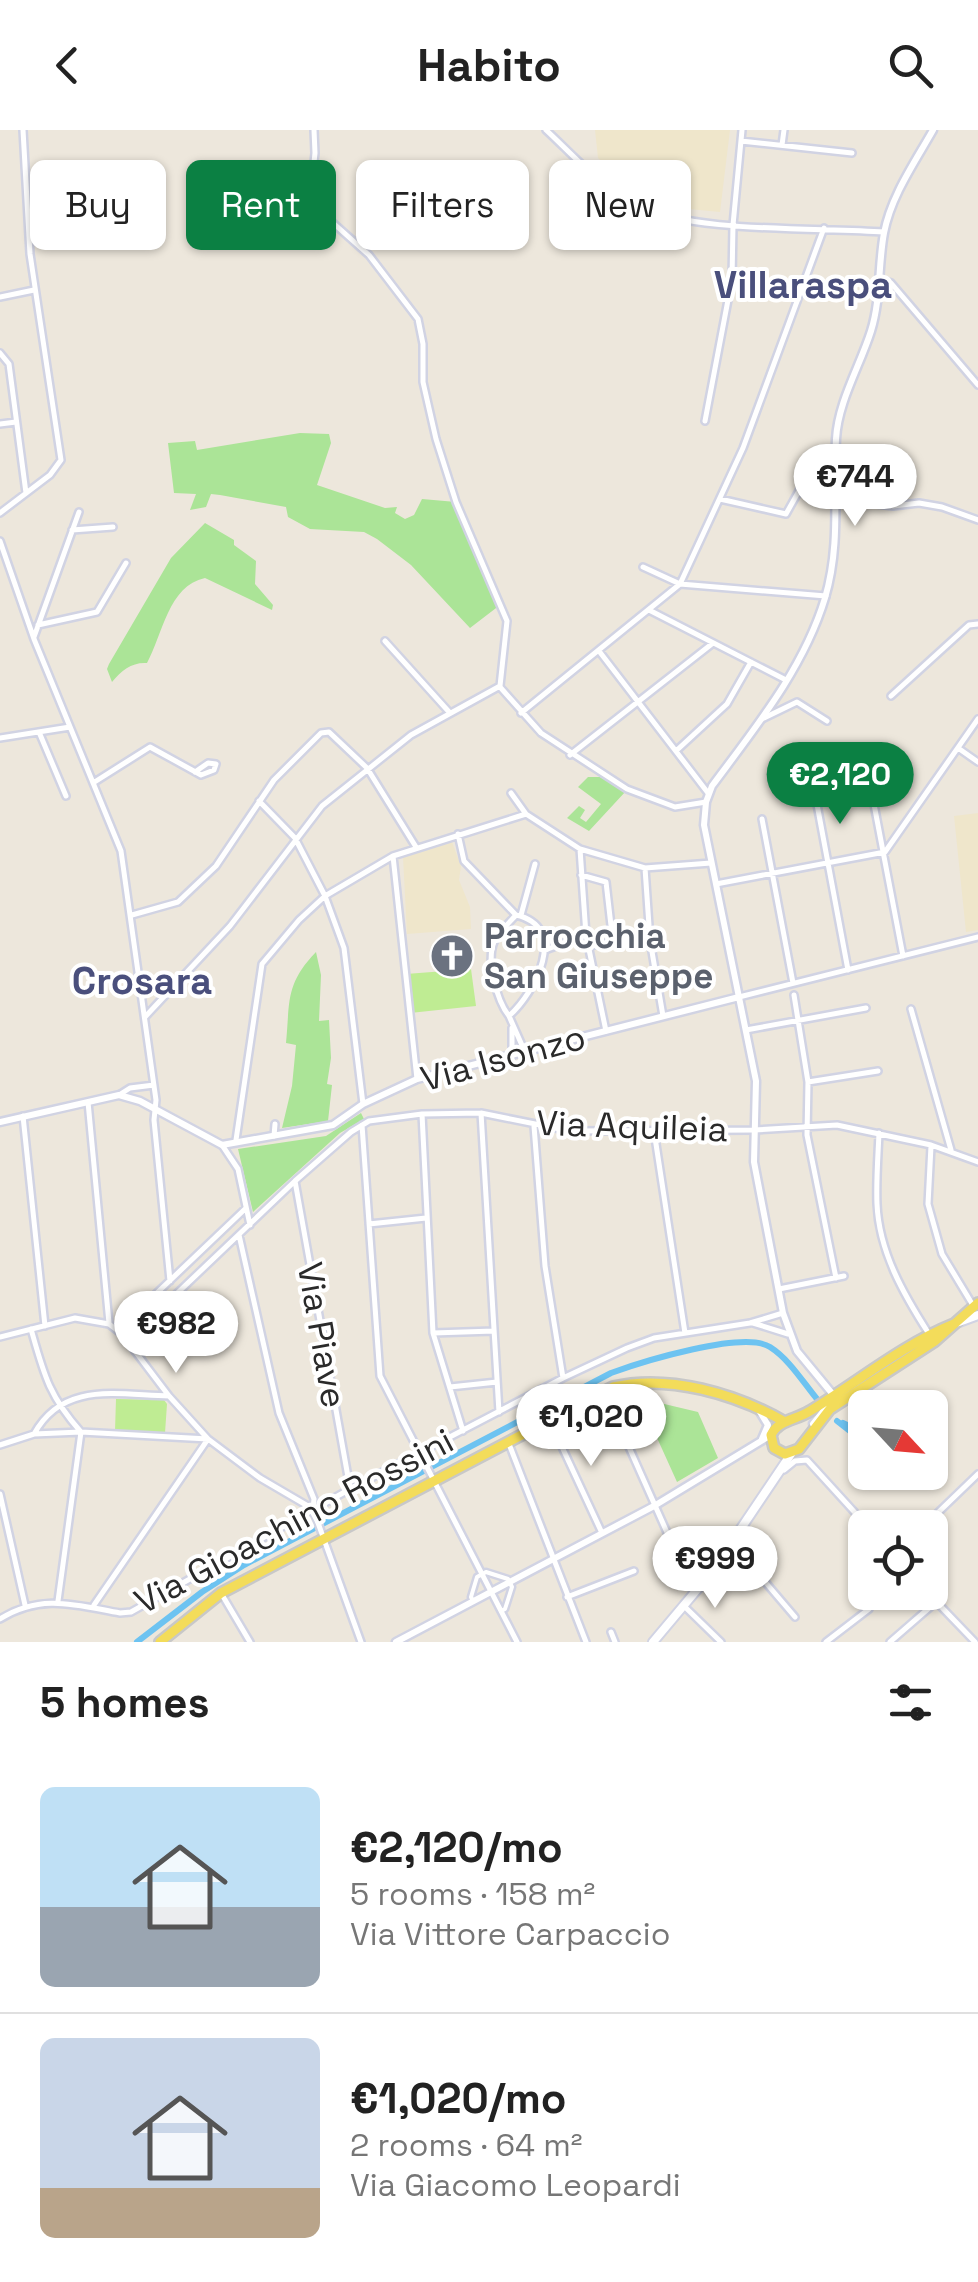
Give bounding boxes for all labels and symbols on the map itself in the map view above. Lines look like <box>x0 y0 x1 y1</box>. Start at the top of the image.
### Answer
district label: Villaraspa <box>714 261 892 309</box>
pin: €744 <box>796 444 914 529</box>
pin: €2,120 <box>759 742 921 827</box>
place label: Parrocchia San Giuseppe <box>484 914 713 998</box>
church icon: Parrocchia San Giuseppe <box>429 933 475 979</box>
district label: Crosara <box>72 957 212 1005</box>
street label: Via Isonzo <box>416 1015 590 1101</box>
street label: Via Aquileia <box>536 1101 728 1151</box>
street label: Via Piave <box>288 1259 356 1411</box>
pin: €982 <box>117 1291 235 1376</box>
pin: €1,020 <box>510 1384 672 1469</box>
north arrow <box>848 1390 948 1490</box>
street label: Via Gioachino Rossini <box>127 1418 461 1624</box>
pin: €999 <box>656 1526 774 1611</box>

